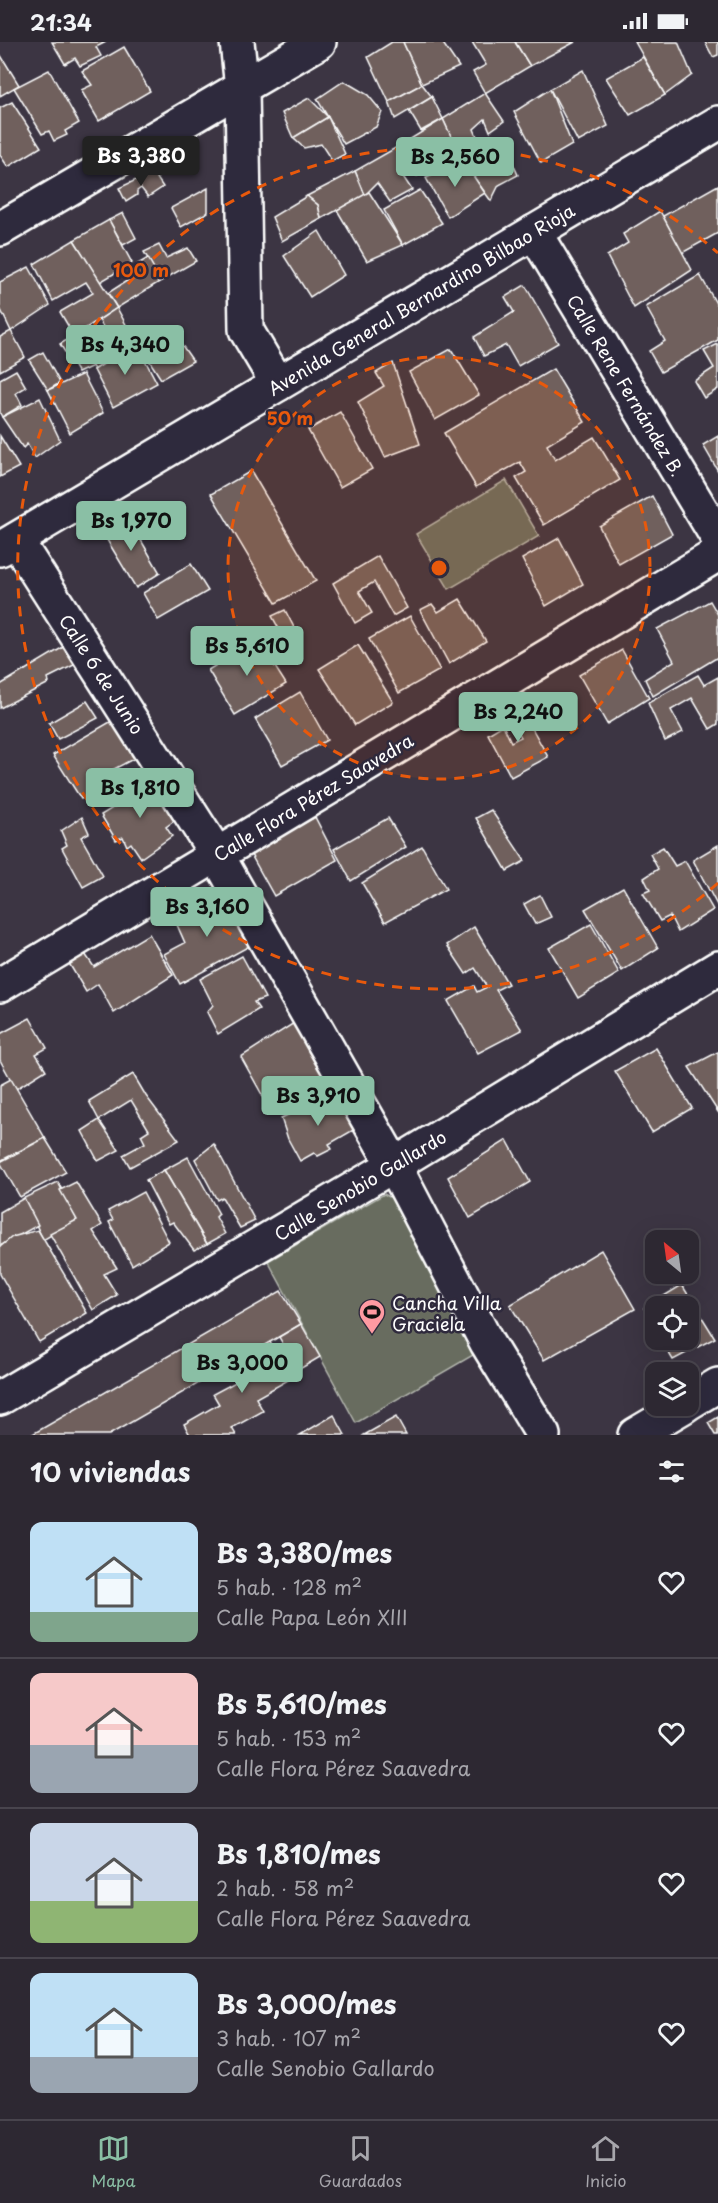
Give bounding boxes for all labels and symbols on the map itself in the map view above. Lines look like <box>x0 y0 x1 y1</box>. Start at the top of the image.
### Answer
pin: Bs 3,380 <box>79 136 203 187</box>
pin: Bs 2,560 <box>393 137 517 188</box>
street label: Avenida General Bernardino Bilbao Rioja <box>262 196 580 402</box>
text: 100 m <box>113 256 169 283</box>
street label: Calle Rene Fernández B. <box>561 289 691 481</box>
pin: Bs 4,340 <box>63 325 187 376</box>
text: 50 m <box>267 404 313 431</box>
pin: Bs 1,970 <box>69 501 193 552</box>
centre of rings <box>429 558 449 578</box>
street label: Calle 6 de Junio <box>53 609 151 739</box>
pin: Bs 5,610 <box>185 626 309 677</box>
pin: Bs 2,240 <box>456 692 580 743</box>
street label: Calle Flora Pérez Saavedra <box>208 726 419 868</box>
pin: Bs 1,810 <box>78 768 202 819</box>
pin: Bs 3,160 <box>145 887 269 938</box>
pin: Bs 3,910 <box>256 1076 380 1127</box>
street label: Calle Senobio Gallardo <box>269 1123 451 1247</box>
north arrow <box>645 1230 699 1284</box>
place label: Cancha Villa Graciela <box>392 1289 502 1337</box>
sports icon: Cancha Villa Graciela <box>357 1297 387 1335</box>
pin: Bs 3,000 <box>180 1343 304 1394</box>

